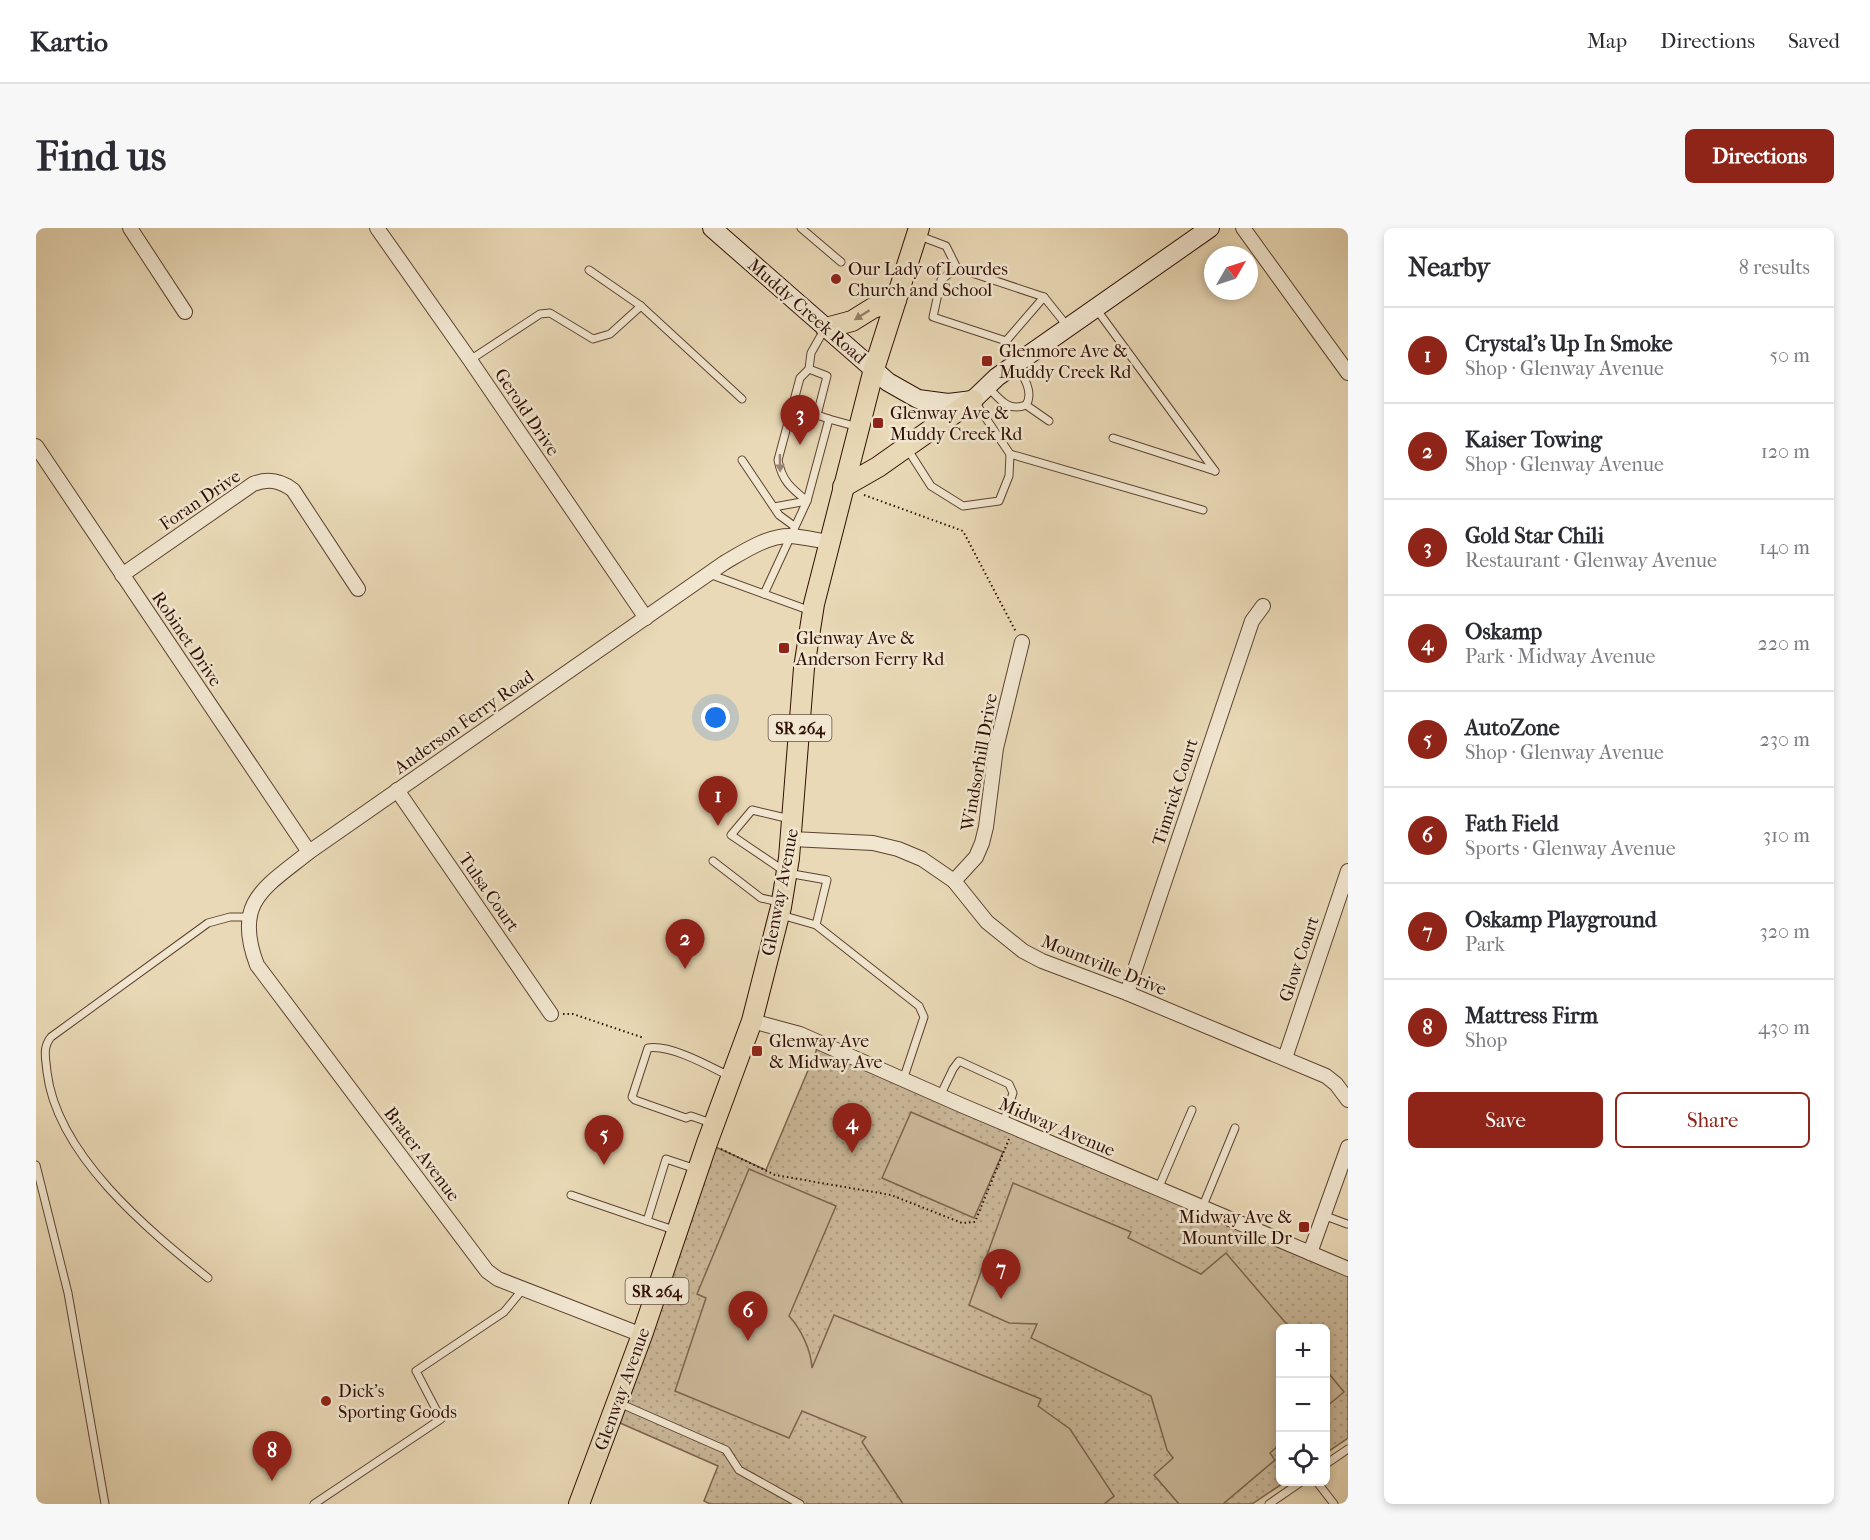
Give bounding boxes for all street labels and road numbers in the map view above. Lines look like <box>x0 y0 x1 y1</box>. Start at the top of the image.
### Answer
street label: Muddy Creek Road <box>743 254 870 369</box>
street label: Gerold Drive <box>490 365 563 460</box>
street label: Foran Drive <box>156 466 245 535</box>
street label: Robinet Drive <box>147 588 226 691</box>
street label: Anderson Ferry Road <box>390 666 538 779</box>
street label: Windsorhill Drive <box>957 692 1002 834</box>
road number: SR 264 <box>768 715 831 741</box>
street label: Timrick Court <box>1148 735 1203 848</box>
street label: Glenway Avenue <box>758 827 803 958</box>
street label: Tulsa Court <box>454 849 524 936</box>
street label: Glow Court <box>1275 913 1324 1005</box>
street label: Mountville Drive <box>1038 931 1170 1000</box>
street label: Midway Avenue <box>996 1094 1118 1161</box>
street label: Brater Avenue <box>379 1103 464 1206</box>
road number: SR 264 <box>626 1278 688 1304</box>
street label: Glenway Avenue <box>590 1325 654 1454</box>

